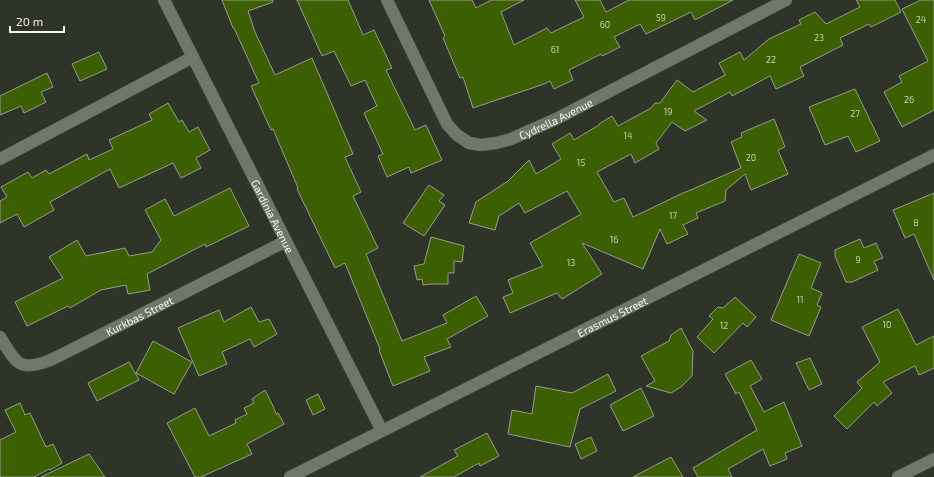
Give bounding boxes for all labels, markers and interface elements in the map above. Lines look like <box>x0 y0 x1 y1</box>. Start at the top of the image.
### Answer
scale bar <box>10 8 64 34</box>
house number: 59 <box>656 12 666 23</box>
text: 20 m <box>16 14 43 28</box>
house number: 24 <box>916 14 927 25</box>
house number: 60 <box>600 19 610 30</box>
house number: 23 <box>814 32 824 43</box>
house number: 61 <box>551 44 559 55</box>
house number: 22 <box>766 54 776 65</box>
house number: 26 <box>904 94 914 105</box>
street label: Cydrella Avenue <box>517 95 595 141</box>
house number: 19 <box>664 106 672 117</box>
house number: 27 <box>850 108 860 119</box>
house number: 14 <box>623 130 633 141</box>
house number: 20 <box>746 152 756 163</box>
house number: 15 <box>577 157 585 168</box>
street label: Gardinia Avenue <box>249 177 297 255</box>
house number: 17 <box>669 210 677 221</box>
house number: 8 <box>913 217 919 228</box>
house number: 16 <box>610 234 618 245</box>
house number: 9 <box>855 254 861 265</box>
house number: 13 <box>567 257 575 268</box>
street label: Kurkbas Street <box>103 293 175 338</box>
street label: Erasmus Street <box>575 293 649 339</box>
house number: 11 <box>796 294 804 305</box>
house number: 10 <box>882 319 892 330</box>
house number: 12 <box>720 320 728 331</box>

